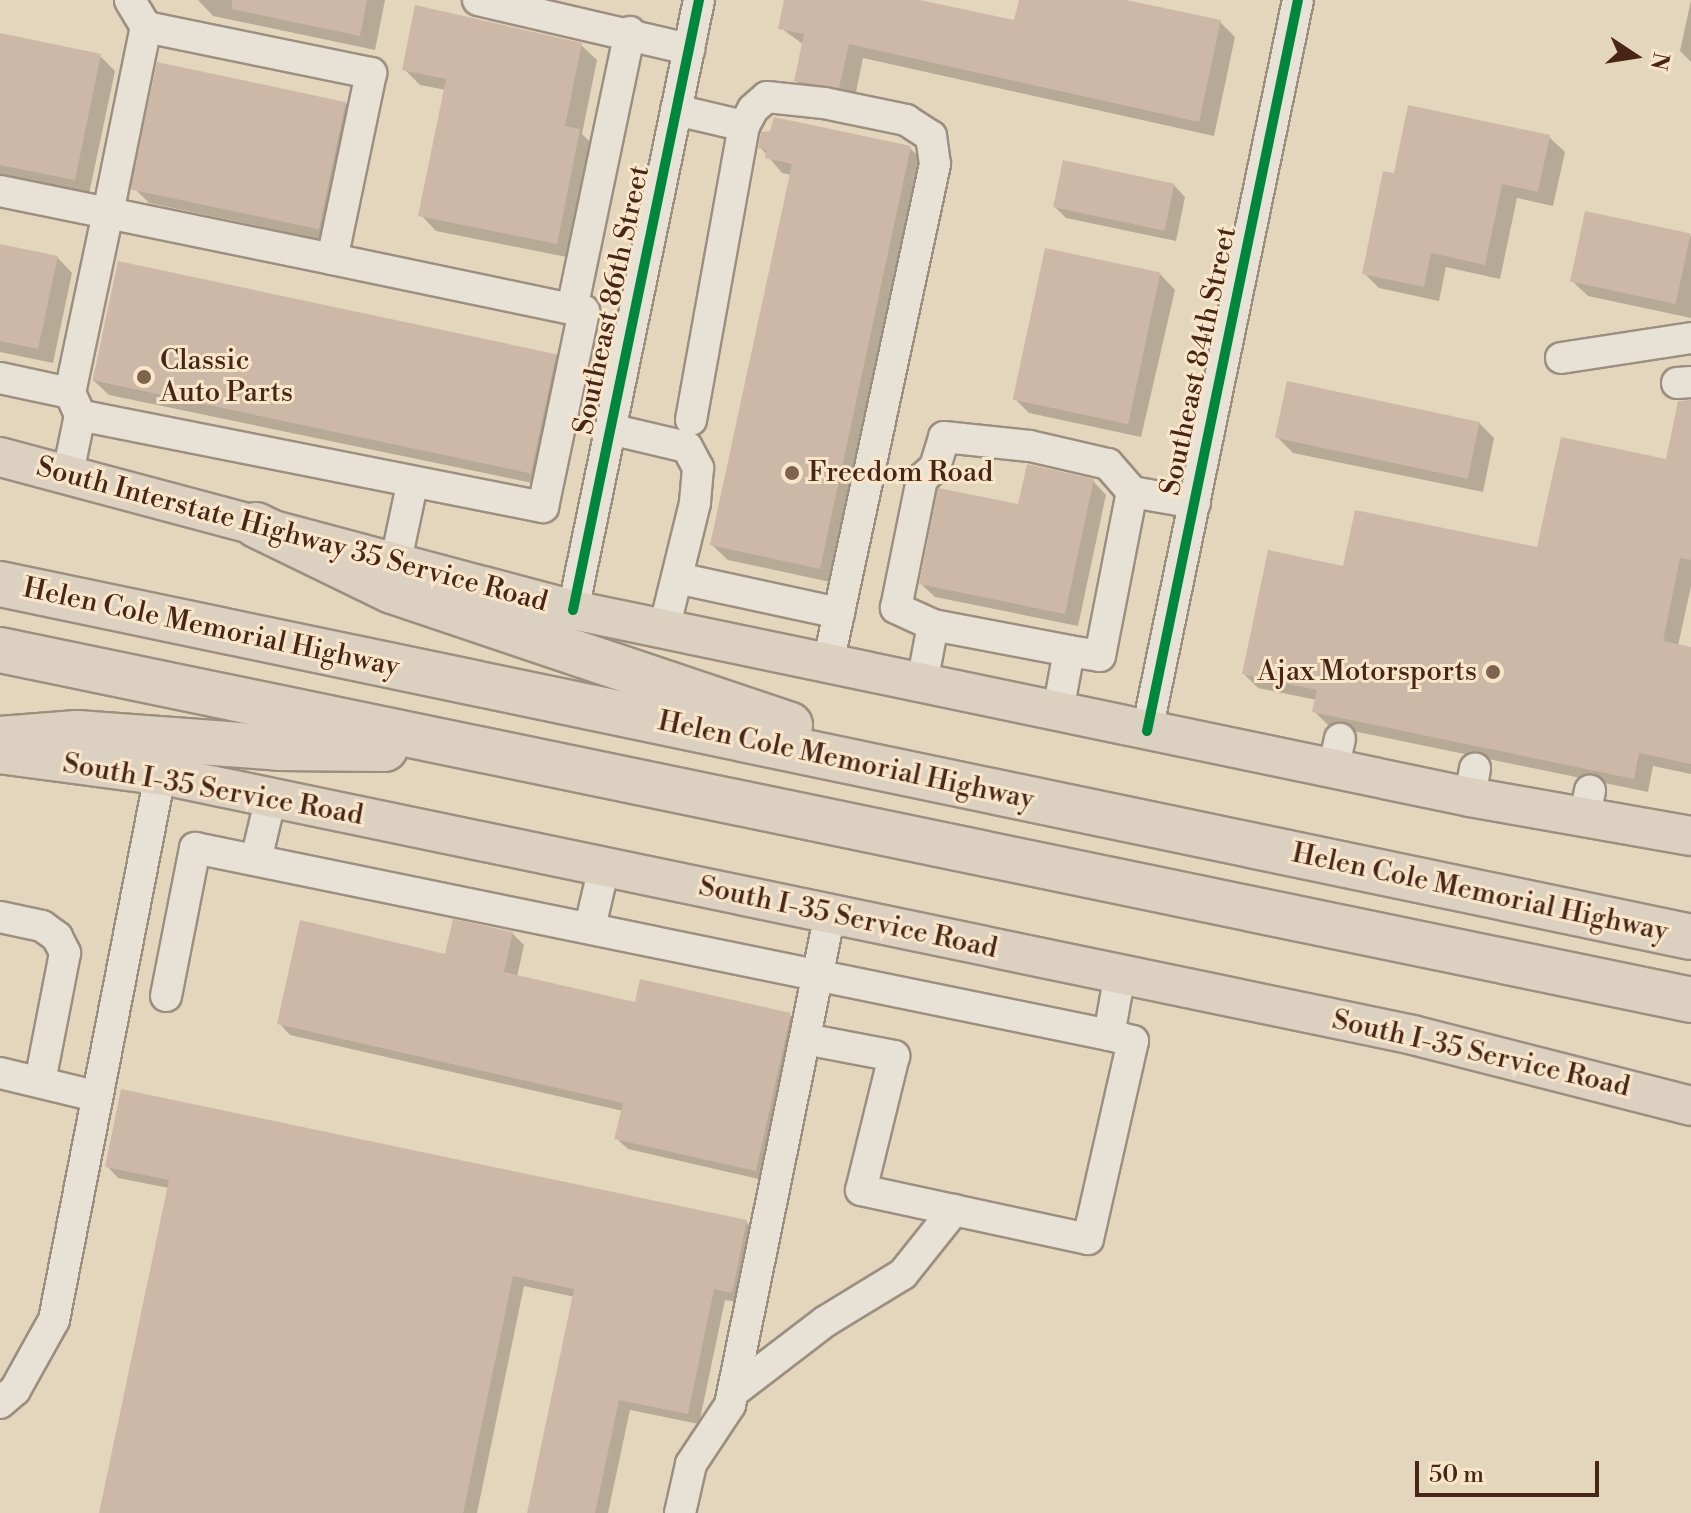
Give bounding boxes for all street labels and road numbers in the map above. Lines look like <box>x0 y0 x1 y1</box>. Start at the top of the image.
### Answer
street label: Southeast 86th Street <box>567 162 657 438</box>
street label: Southeast 84th Street <box>1154 223 1244 499</box>
street label: South Interstate Highway 35 Service Road <box>33 450 551 620</box>
street label: Helen Cole Memorial Highway <box>20 572 402 684</box>
street label: Helen Cole Memorial Highway <box>655 705 1037 817</box>
street label: South I-35 Service Road <box>60 747 366 833</box>
street label: Helen Cole Memorial Highway <box>1289 837 1671 949</box>
street label: South I-35 Service Road <box>696 870 1000 966</box>
street label: South I-35 Service Road <box>1329 1003 1633 1105</box>

